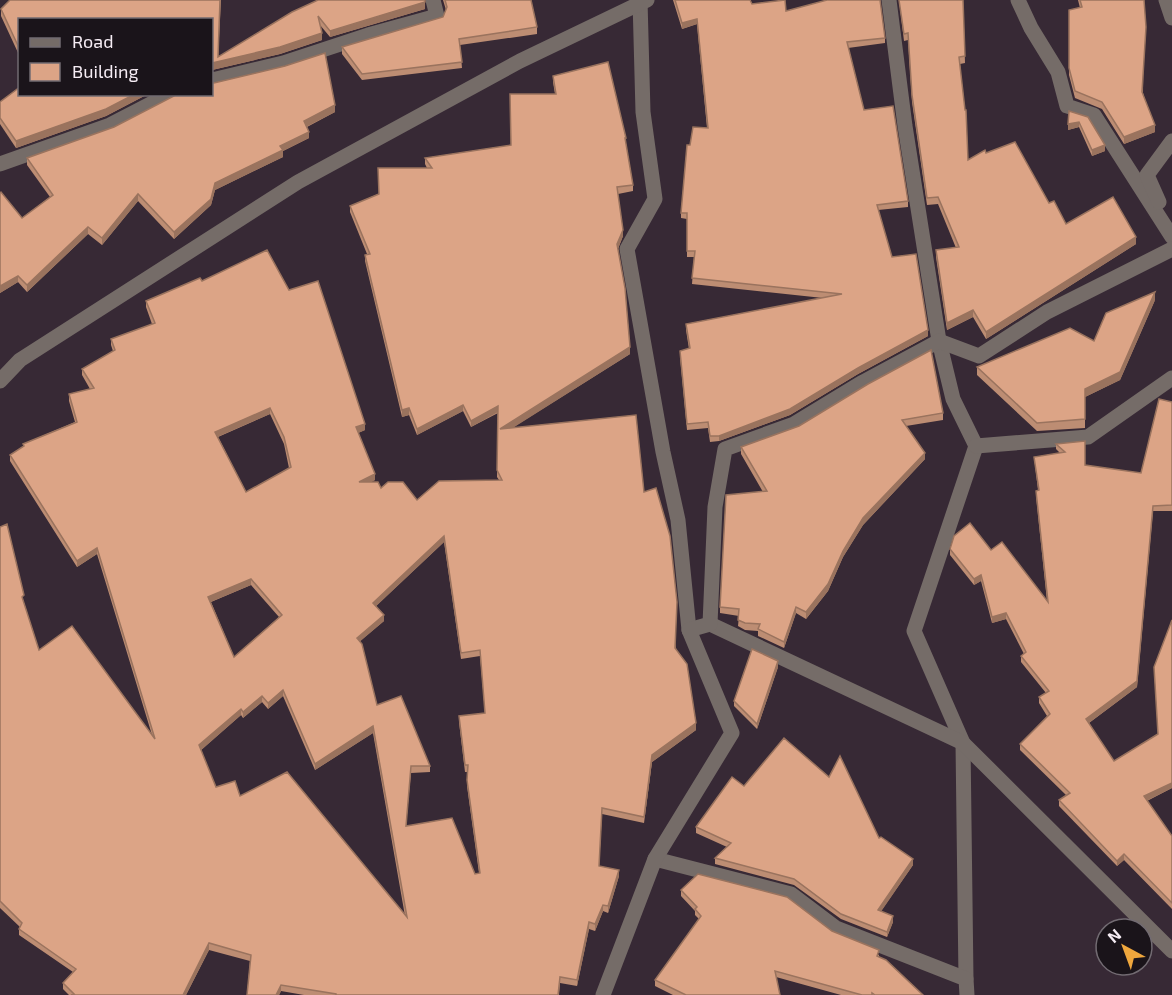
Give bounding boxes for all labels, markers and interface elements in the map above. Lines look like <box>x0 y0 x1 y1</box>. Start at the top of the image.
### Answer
legend <box>18 18 213 96</box>
text: Road <box>72 30 113 52</box>
text: Building <box>72 60 139 82</box>
north arrow <box>1094 917 1154 977</box>
text: N <box>1103 924 1124 946</box>

